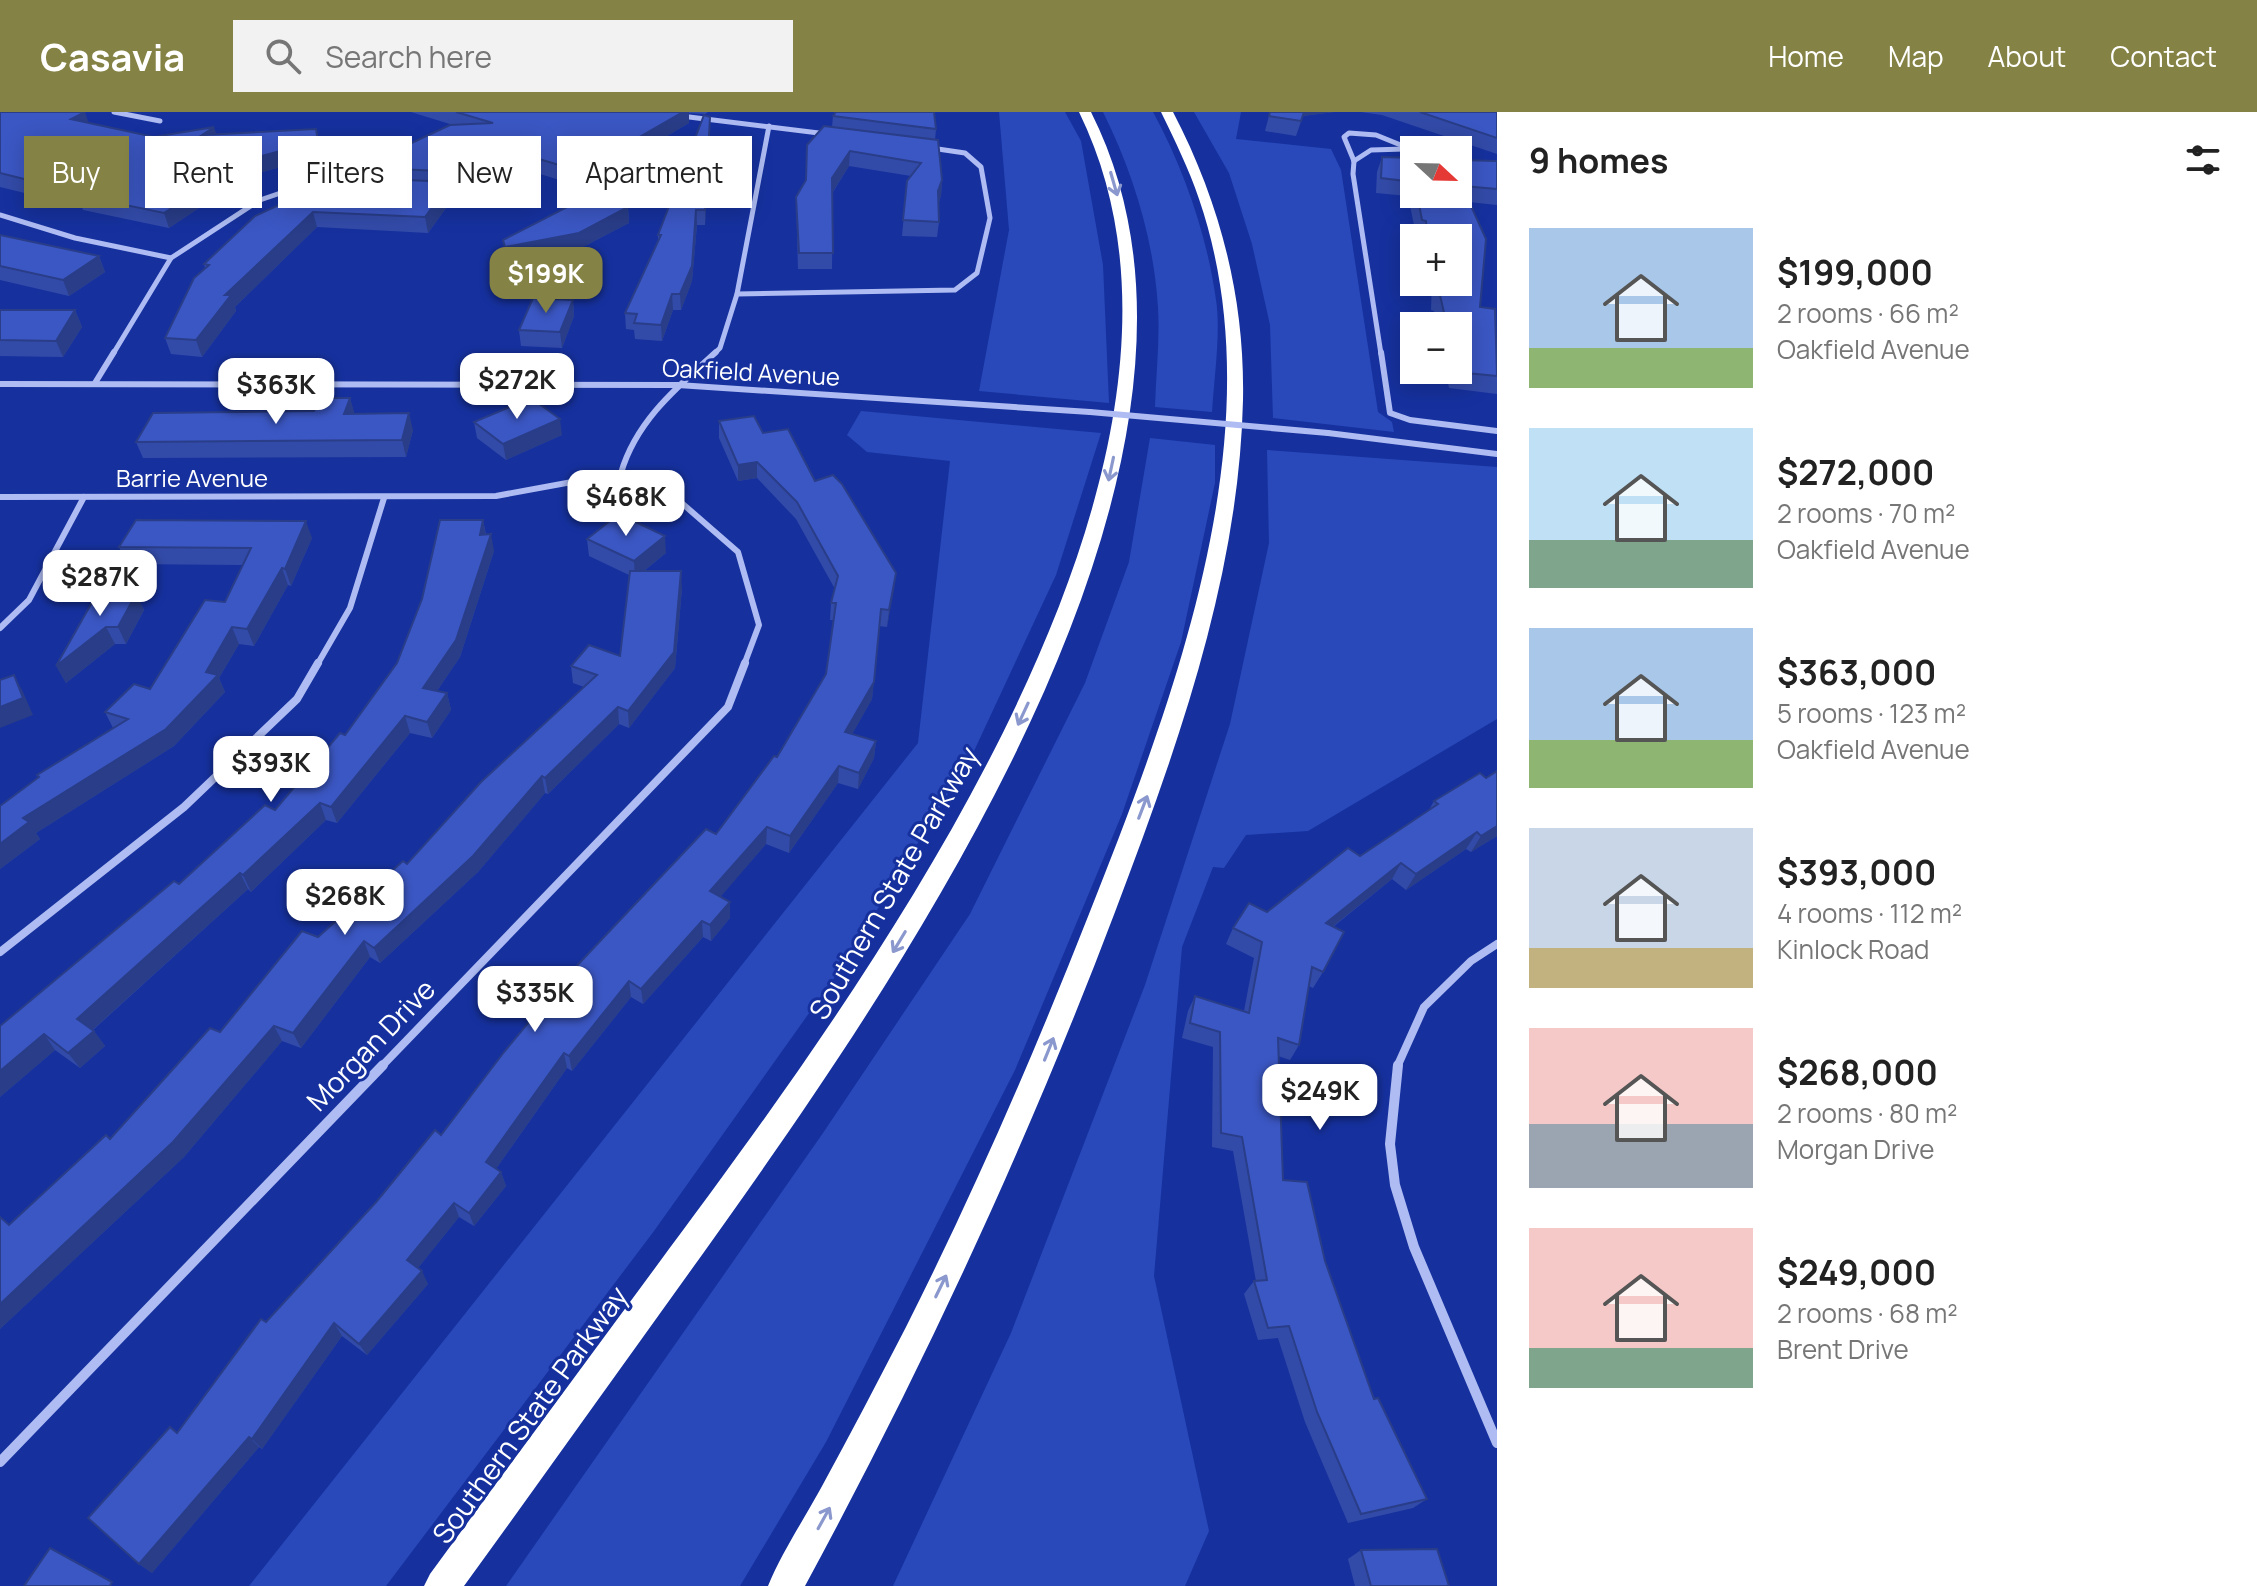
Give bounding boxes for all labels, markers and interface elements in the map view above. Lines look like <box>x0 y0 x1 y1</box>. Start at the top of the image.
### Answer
search box <box>233 20 793 92</box>
text: Casavia <box>40 30 185 82</box>
icon: search <box>261 34 305 78</box>
text: Search here <box>325 36 492 77</box>
text: Home <box>1768 37 1844 75</box>
text: Map <box>1888 37 1944 75</box>
text: About <box>1988 37 2066 75</box>
text: Contact <box>2110 37 2217 75</box>
chip: Buy <box>24 136 129 208</box>
chip: Rent <box>145 136 262 208</box>
chip: Filters <box>278 136 412 208</box>
chip: New <box>428 136 541 208</box>
chip: Apartment <box>557 136 752 208</box>
north arrow <box>1400 136 1472 208</box>
map controls <box>1400 136 1472 384</box>
text: 9 homes <box>1529 137 1668 183</box>
icon: filters <box>2181 138 2225 182</box>
one-way arrow <box>1107 171 1122 197</box>
button: + <box>1400 224 1472 296</box>
pin: $199K <box>490 247 602 315</box>
text: $199,000 <box>1777 249 1933 295</box>
text: $199K <box>508 255 584 291</box>
icon: home <box>1593 260 1689 356</box>
text: 2 rooms · 66 m² <box>1777 295 1959 331</box>
button: − <box>1400 312 1472 384</box>
text: Oakfield Avenue <box>1777 331 1970 367</box>
street label: Oakfield Avenue <box>661 350 841 393</box>
pin: $272K <box>461 353 573 421</box>
pin: $363K <box>220 358 332 426</box>
text: $272K <box>478 361 556 397</box>
text: $363K <box>236 366 316 402</box>
text: $272,000 <box>1777 449 1934 495</box>
one-way arrow <box>1103 456 1118 482</box>
icon: home <box>1593 460 1689 556</box>
street label: Barrie Avenue <box>116 461 268 494</box>
pin: $468K <box>570 470 682 538</box>
text: $468K <box>585 478 667 514</box>
text: 2 rooms · 70 m² <box>1777 495 1955 531</box>
text: Oakfield Avenue <box>1777 531 1970 567</box>
pin: $287K <box>44 550 156 618</box>
text: $287K <box>61 558 139 594</box>
text: $363,000 <box>1777 649 1936 695</box>
icon: home <box>1593 660 1689 756</box>
text: 5 rooms · 123 m² <box>1777 695 1966 731</box>
one-way arrow <box>1015 701 1030 725</box>
text: Oakfield Avenue <box>1777 731 1970 767</box>
pin: $393K <box>215 736 327 804</box>
street label: Southern State Parkway <box>799 739 987 1026</box>
text: $393K <box>231 744 311 780</box>
one-way arrow <box>1137 795 1151 820</box>
text: $393,000 <box>1777 849 1936 895</box>
icon: home <box>1593 860 1689 956</box>
pin: $268K <box>289 869 401 937</box>
text: $268K <box>305 877 385 913</box>
text: 4 rooms · 112 m² <box>1777 895 1962 931</box>
one-way arrow <box>891 930 907 953</box>
text: Kinlock Road <box>1777 931 1930 967</box>
pin: $335K <box>479 966 591 1034</box>
street label: Morgan Drive <box>298 970 443 1118</box>
text: $335K <box>496 974 574 1010</box>
one-way arrow <box>1042 1037 1057 1062</box>
text: $268,000 <box>1777 1049 1938 1095</box>
icon: home <box>1593 1060 1689 1156</box>
pin: $249K <box>1264 1064 1376 1132</box>
text: $249K <box>1280 1072 1360 1108</box>
text: 2 rooms · 80 m² <box>1777 1095 1957 1131</box>
text: Morgan Drive <box>1777 1131 1934 1167</box>
text: $249,000 <box>1777 1249 1936 1295</box>
icon: home <box>1593 1260 1689 1356</box>
one-way arrow <box>934 1274 949 1298</box>
street label: Southern State Parkway <box>423 1278 636 1551</box>
text: 2 rooms · 68 m² <box>1777 1295 1958 1331</box>
text: Brent Drive <box>1777 1331 1909 1367</box>
one-way arrow <box>816 1507 832 1530</box>

